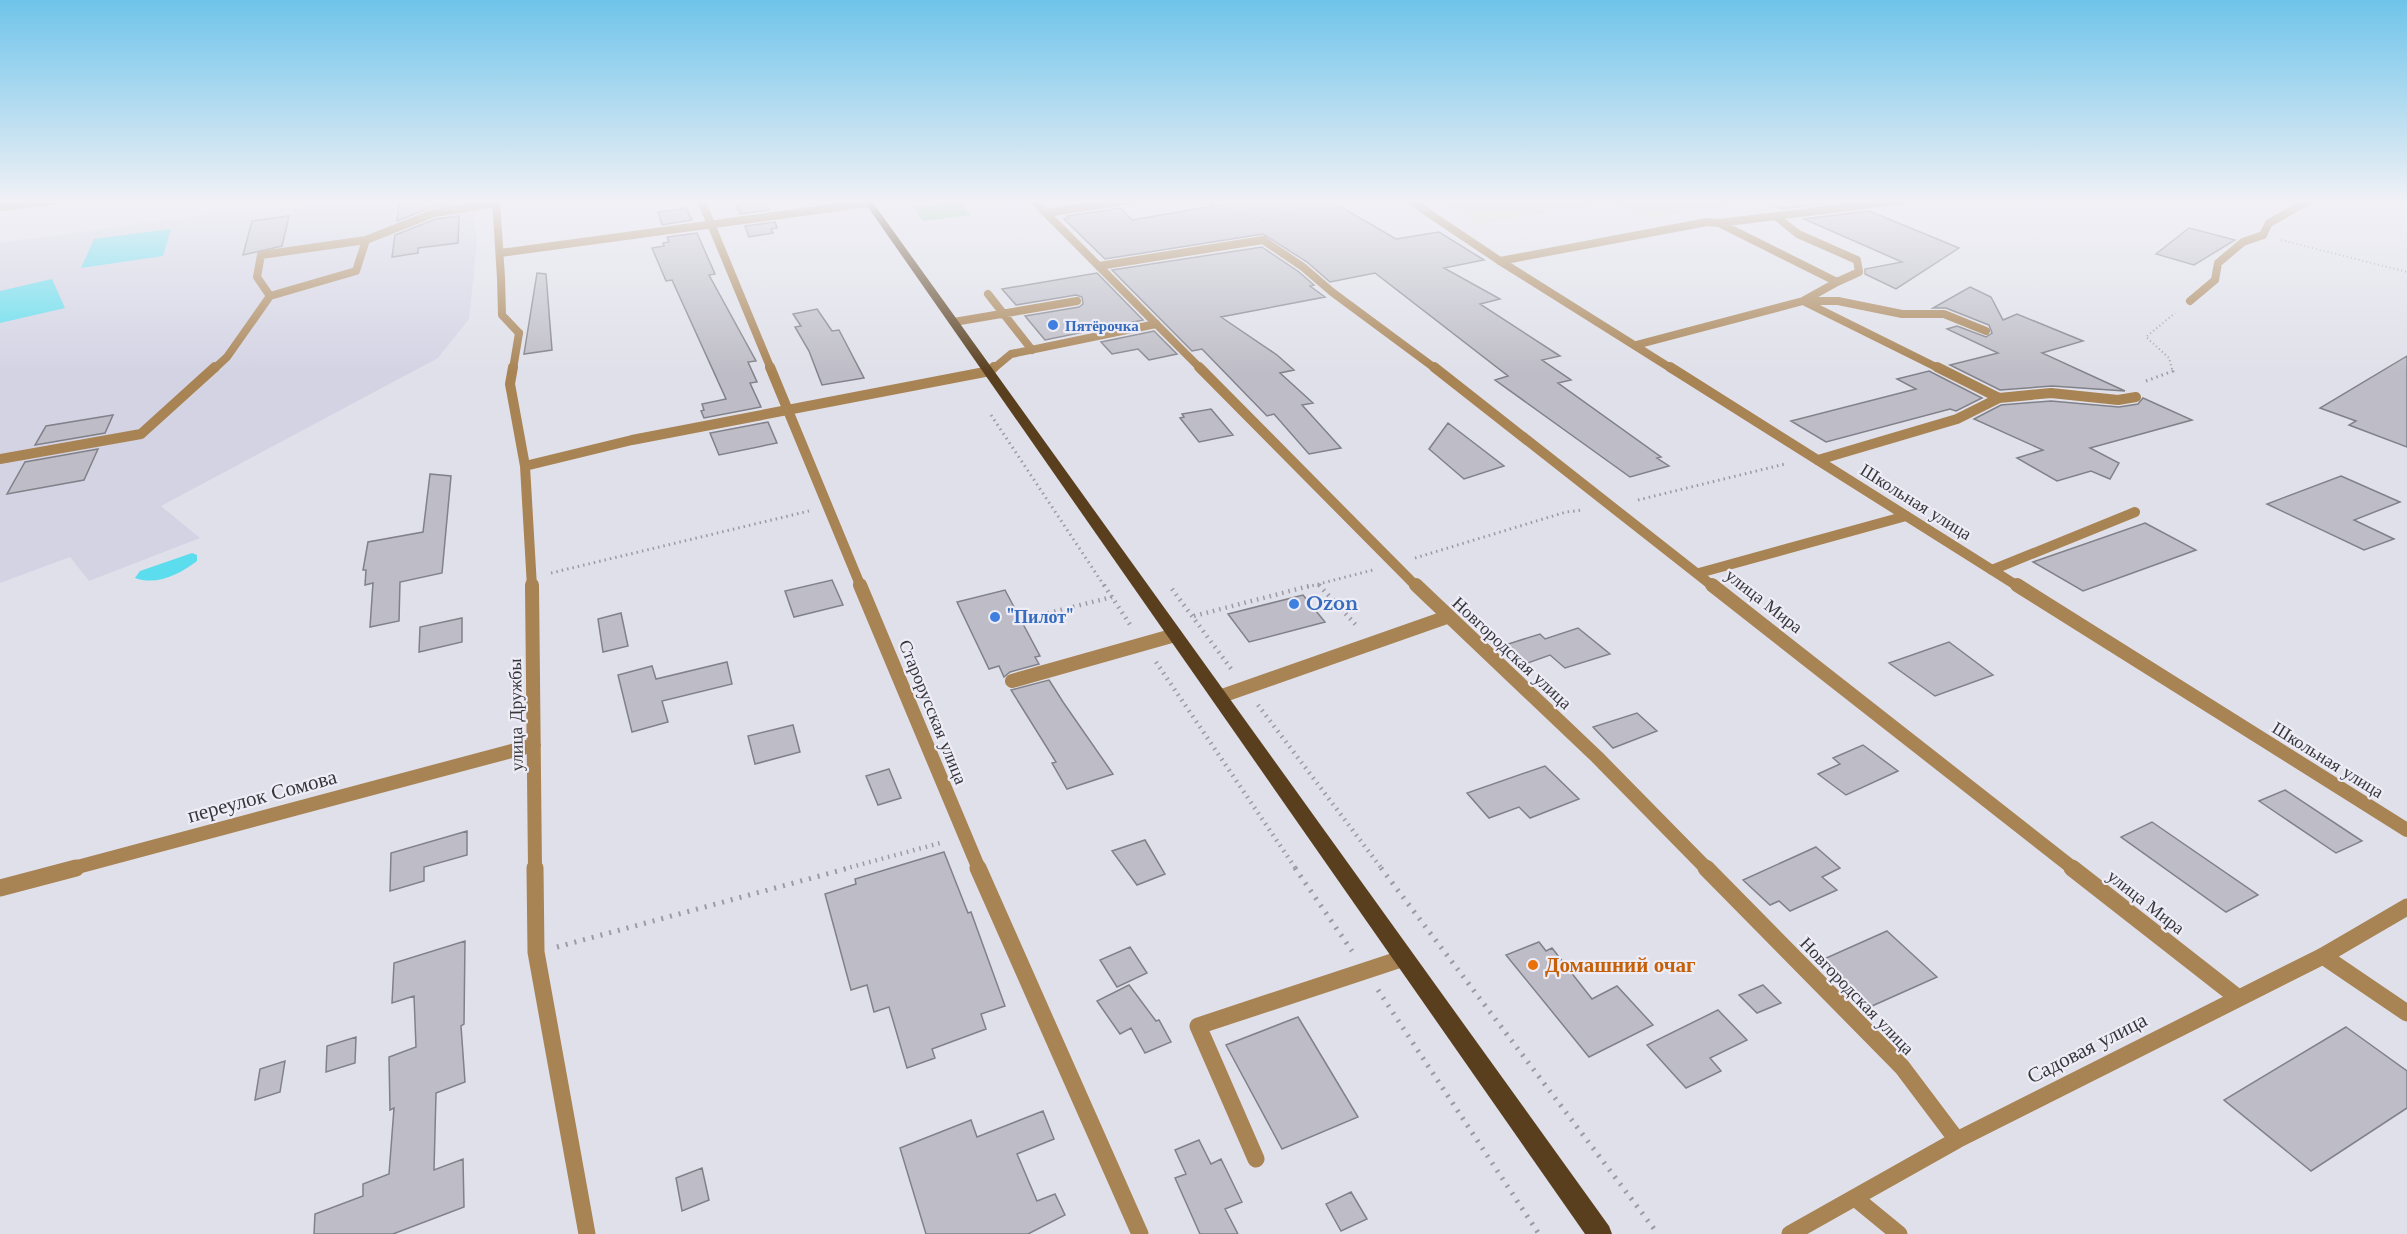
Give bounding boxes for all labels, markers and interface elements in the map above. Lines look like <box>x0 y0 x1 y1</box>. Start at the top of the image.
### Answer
place label: Пятёрочка <box>1065 316 1139 335</box>
marker: Пятёрочка <box>1046 318 1060 332</box>
street label: Школьная улица <box>1856 459 1976 545</box>
street label: улица Мира <box>1721 564 1807 638</box>
street label: Новгородская улица <box>1448 592 1576 714</box>
place label: Ozon <box>1306 593 1358 615</box>
marker: Ozon <box>1287 597 1301 611</box>
place label: "Пилот" <box>1007 606 1073 628</box>
marker: "Пилот" <box>988 610 1002 624</box>
street label: Старорусская улица <box>894 637 972 787</box>
street label: улица Дружбы <box>504 658 528 772</box>
street label: Школьная улица <box>2268 717 2388 803</box>
street label: переулок Сомова <box>185 763 340 828</box>
street label: улица Мира <box>2103 865 2189 939</box>
street label: Новгородская улица <box>1795 932 1919 1060</box>
place label: Домашний очаг <box>1545 952 1696 978</box>
marker: Домашний очаг <box>1526 958 1540 972</box>
street label: Садовая улица <box>2023 1006 2152 1089</box>

